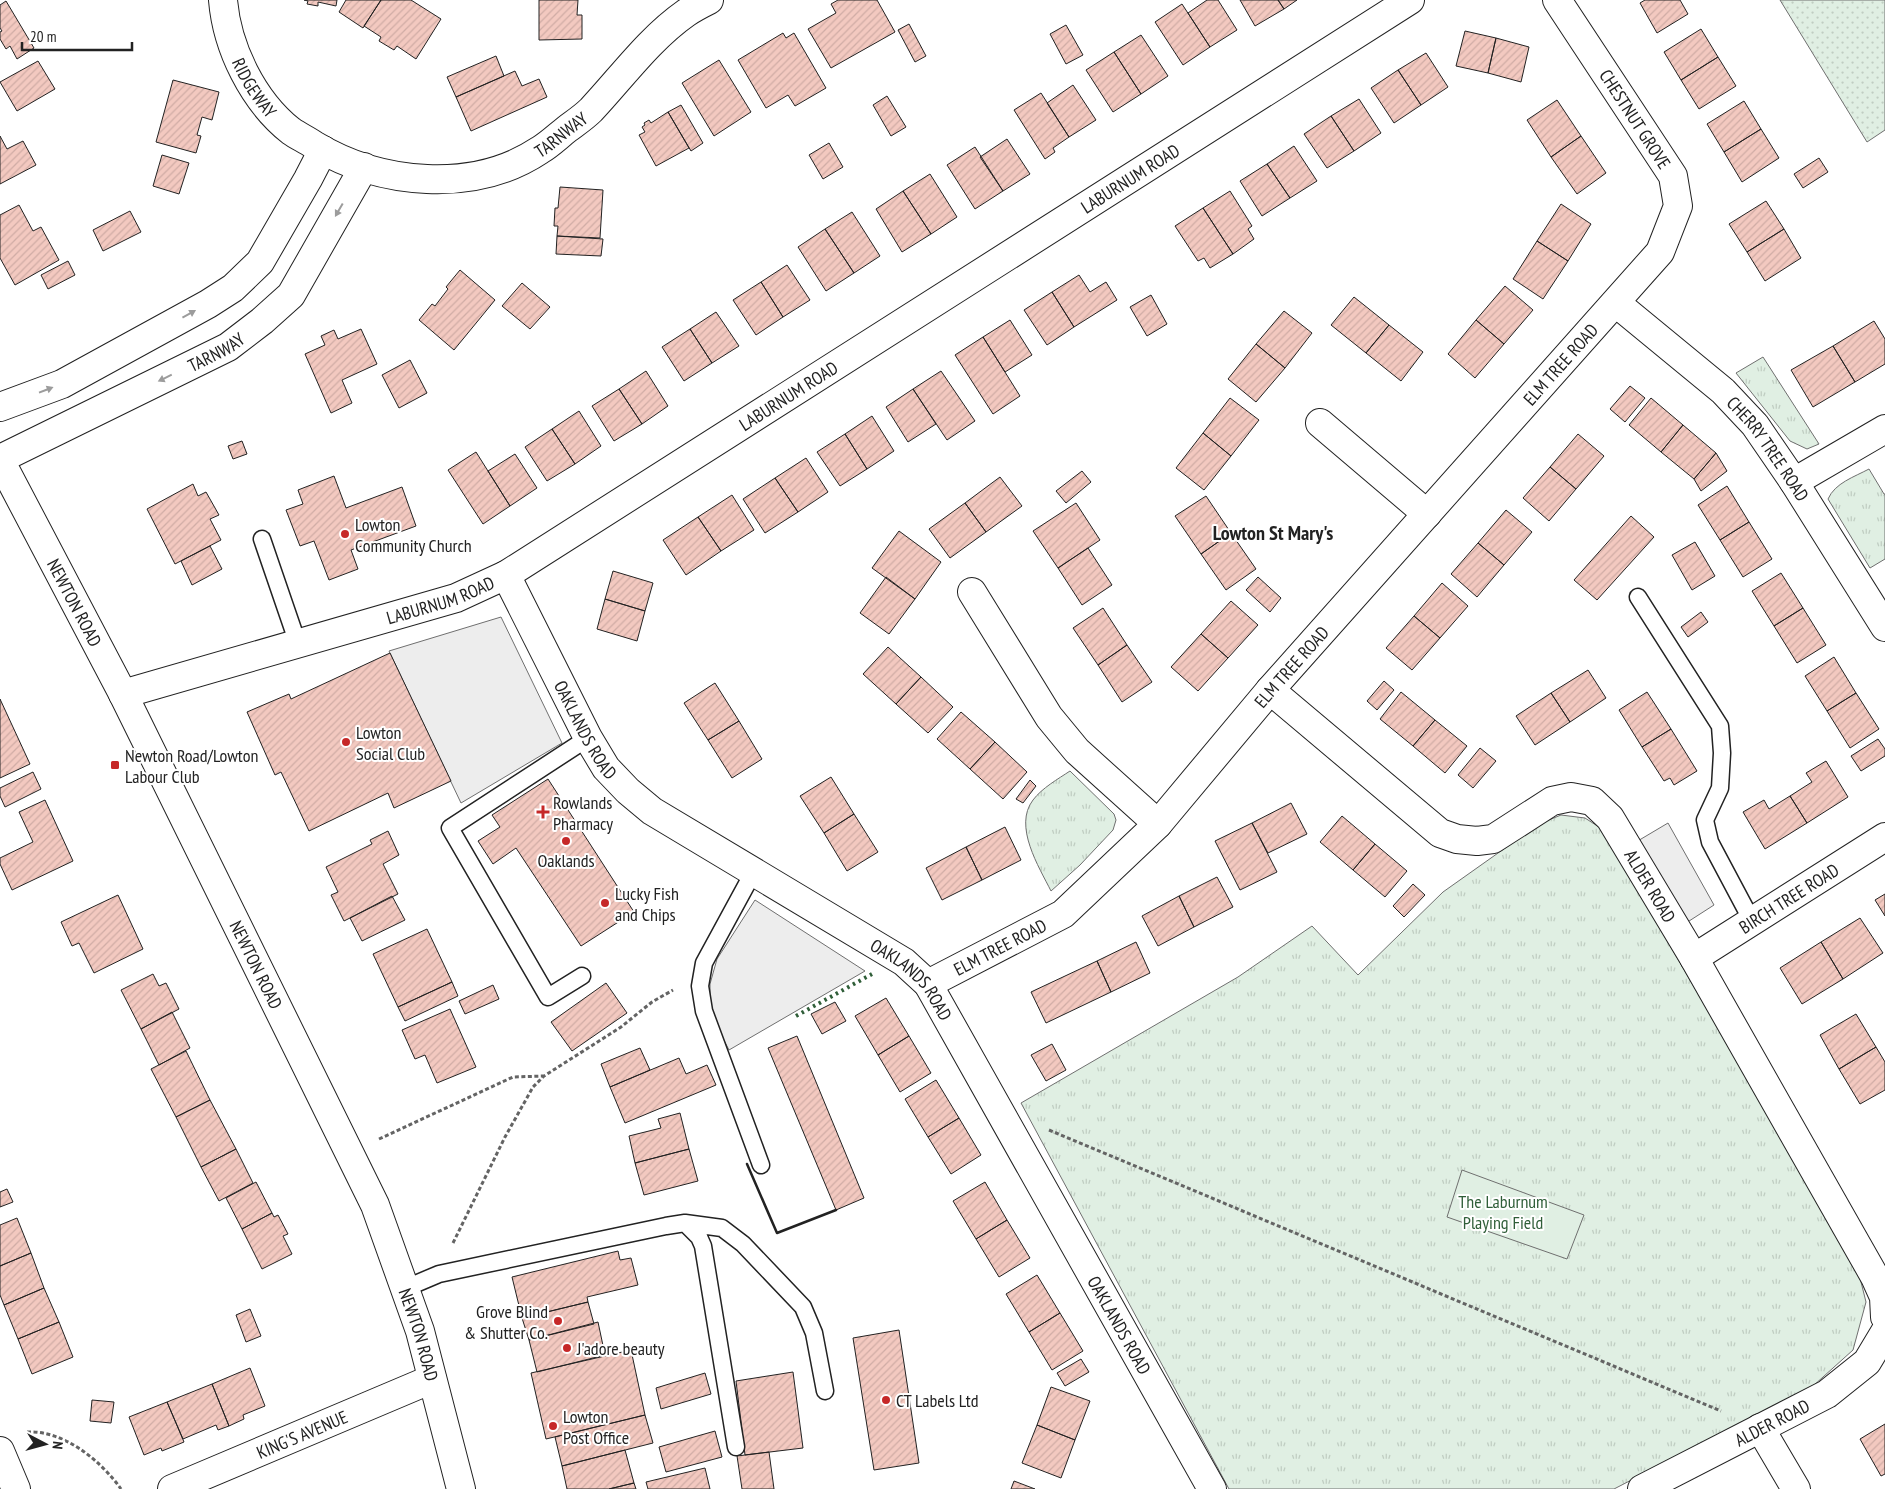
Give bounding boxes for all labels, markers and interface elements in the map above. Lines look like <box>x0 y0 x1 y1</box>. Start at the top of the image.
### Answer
scale bar <box>22 20 132 52</box>
text: 20 m <box>30 27 56 46</box>
street label: RIDGEWAY <box>227 54 282 123</box>
street label: CHESTNUT GROVE <box>1594 65 1676 173</box>
street label: TARNWAY <box>530 106 593 162</box>
street label: LABURNUM ROAD <box>1076 138 1184 218</box>
one-way arrow <box>335 203 344 216</box>
one-way arrow <box>182 310 197 318</box>
street label: ELM TREE ROAD <box>1518 318 1603 410</box>
street label: TARNWAY <box>184 327 250 377</box>
street label: LABURNUM ROAD <box>734 356 842 435</box>
one-way arrow <box>158 374 172 382</box>
one-way arrow <box>38 386 53 393</box>
street label: CHERRY TREE ROAD <box>1722 391 1814 505</box>
place label: Lowton Community Church <box>355 513 472 557</box>
district label: Lowton St Mary's <box>1213 520 1333 546</box>
marker: Lowton Community Church <box>339 528 351 540</box>
street label: NEWTON ROAD <box>42 555 107 650</box>
street label: LABURNUM ROAD <box>384 571 498 629</box>
street label: ELM TREE ROAD <box>1249 621 1333 712</box>
street label: OAKLANDS ROAD <box>549 676 622 784</box>
place label: Lowton Social Club <box>356 721 425 765</box>
marker: Lowton Social Club <box>340 736 352 748</box>
place label: Newton Road/Lowton Labour Club <box>125 744 258 788</box>
marker: Newton Road/Lowton Labour Club <box>109 759 121 771</box>
place label: Rowlands Pharmacy <box>553 791 613 835</box>
marker: Rowlands Pharmacy <box>537 806 549 818</box>
marker: Oaklands <box>560 835 572 847</box>
street label: ALDER ROAD <box>1620 845 1681 926</box>
place label: Oaklands <box>537 849 595 872</box>
street label: BIRCH TREE ROAD <box>1734 858 1843 938</box>
place label: Lucky Fish and Chips <box>615 882 679 926</box>
marker: Lucky Fish and Chips <box>599 897 611 909</box>
street label: ELM TREE ROAD <box>949 913 1050 980</box>
street label: NEWTON ROAD <box>225 916 288 1013</box>
street label: OAKLANDS ROAD <box>866 933 958 1024</box>
park label: The Laburnum Playing Field <box>1458 1190 1548 1234</box>
street label: OAKLANDS ROAD <box>1083 1272 1157 1378</box>
street label: NEWTON ROAD <box>394 1285 444 1383</box>
place label: Grove Blind & Shutter Co. <box>464 1300 548 1344</box>
marker: Grove Blind & Shutter Co. <box>552 1315 564 1327</box>
place label: J'adore beauty <box>576 1337 665 1360</box>
marker: J'adore beauty <box>561 1342 573 1354</box>
place label: CT Labels Ltd <box>896 1389 978 1412</box>
marker: CT Labels Ltd <box>880 1394 892 1406</box>
street label: ALDER ROAD <box>1730 1394 1813 1451</box>
street label: KING'S AVENUE <box>253 1405 351 1463</box>
place label: Lowton Post Office <box>563 1405 629 1449</box>
north arrow <box>20 1419 70 1469</box>
marker: Lowton Post Office <box>547 1420 559 1432</box>
text: N <box>49 1441 67 1450</box>

